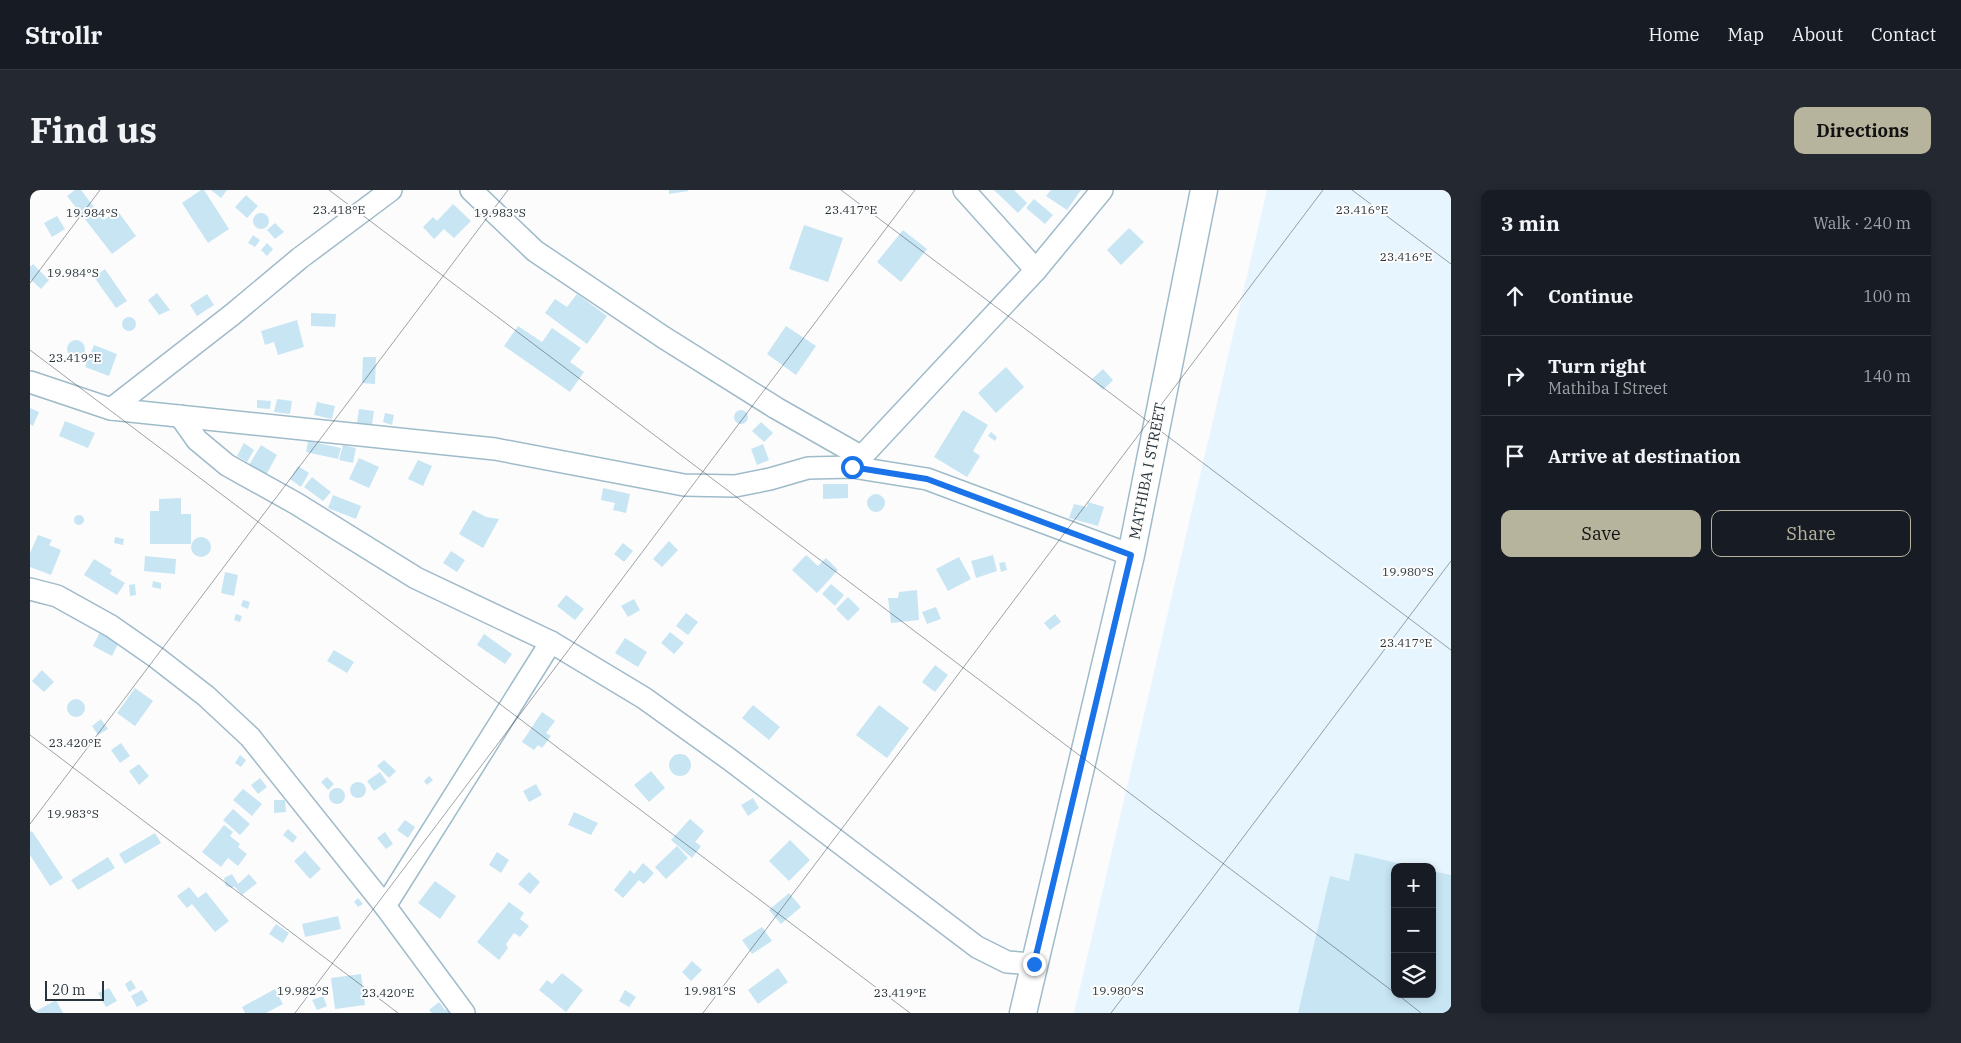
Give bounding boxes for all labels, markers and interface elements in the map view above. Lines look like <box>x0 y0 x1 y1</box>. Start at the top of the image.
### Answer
text: Strollr <box>25 19 102 51</box>
text: Home <box>1648 23 1700 46</box>
text: Map <box>1728 23 1764 46</box>
text: About <box>1792 23 1843 46</box>
text: Contact <box>1871 23 1936 46</box>
text: Find us <box>30 107 157 153</box>
button: Directions <box>1794 107 1931 154</box>
text: 23.418°E <box>313 202 365 217</box>
text: 23.417°E <box>825 202 877 217</box>
text: 23.416°E <box>1336 202 1388 217</box>
text: 19.984°S <box>66 205 118 220</box>
text: 19.983°S <box>474 205 526 220</box>
text: 3 min <box>1501 209 1560 237</box>
text: Walk · 240 m <box>1813 213 1911 233</box>
text: 23.416°E <box>1380 249 1432 264</box>
text: 19.984°S <box>47 265 99 280</box>
icon: ahead <box>1501 282 1529 310</box>
text: Continue <box>1548 284 1633 308</box>
text: 100 m <box>1863 286 1911 306</box>
text: 23.419°E <box>49 350 101 365</box>
text: Turn right <box>1548 354 1646 378</box>
icon: right <box>1501 362 1529 390</box>
text: 140 m <box>1863 366 1911 386</box>
text: Mathiba I Street <box>1548 378 1668 398</box>
street label: MATHIBA I STREET <box>1124 401 1170 541</box>
icon: arrive <box>1501 442 1529 470</box>
text: Arrive at destination <box>1548 444 1741 468</box>
route start <box>841 456 864 479</box>
button: Save <box>1501 510 1701 557</box>
button: Share <box>1711 510 1911 557</box>
text: 19.980°S <box>1382 564 1434 579</box>
text: 23.417°E <box>1380 635 1432 650</box>
text: 23.420°E <box>49 735 101 750</box>
text: 19.983°S <box>47 806 99 821</box>
map controls <box>1391 863 1436 998</box>
button: + <box>1391 863 1436 908</box>
button: − <box>1391 908 1436 953</box>
route end <box>1023 953 1046 976</box>
button: layers <box>1391 953 1436 998</box>
scale bar <box>45 978 104 1001</box>
text: 20 m <box>52 981 85 999</box>
text: 19.982°S <box>277 983 329 998</box>
text: 19.981°S <box>684 983 736 998</box>
text: 19.980°S <box>1092 983 1144 998</box>
text: 23.420°E <box>362 985 414 1000</box>
text: 23.419°E <box>874 985 926 1000</box>

